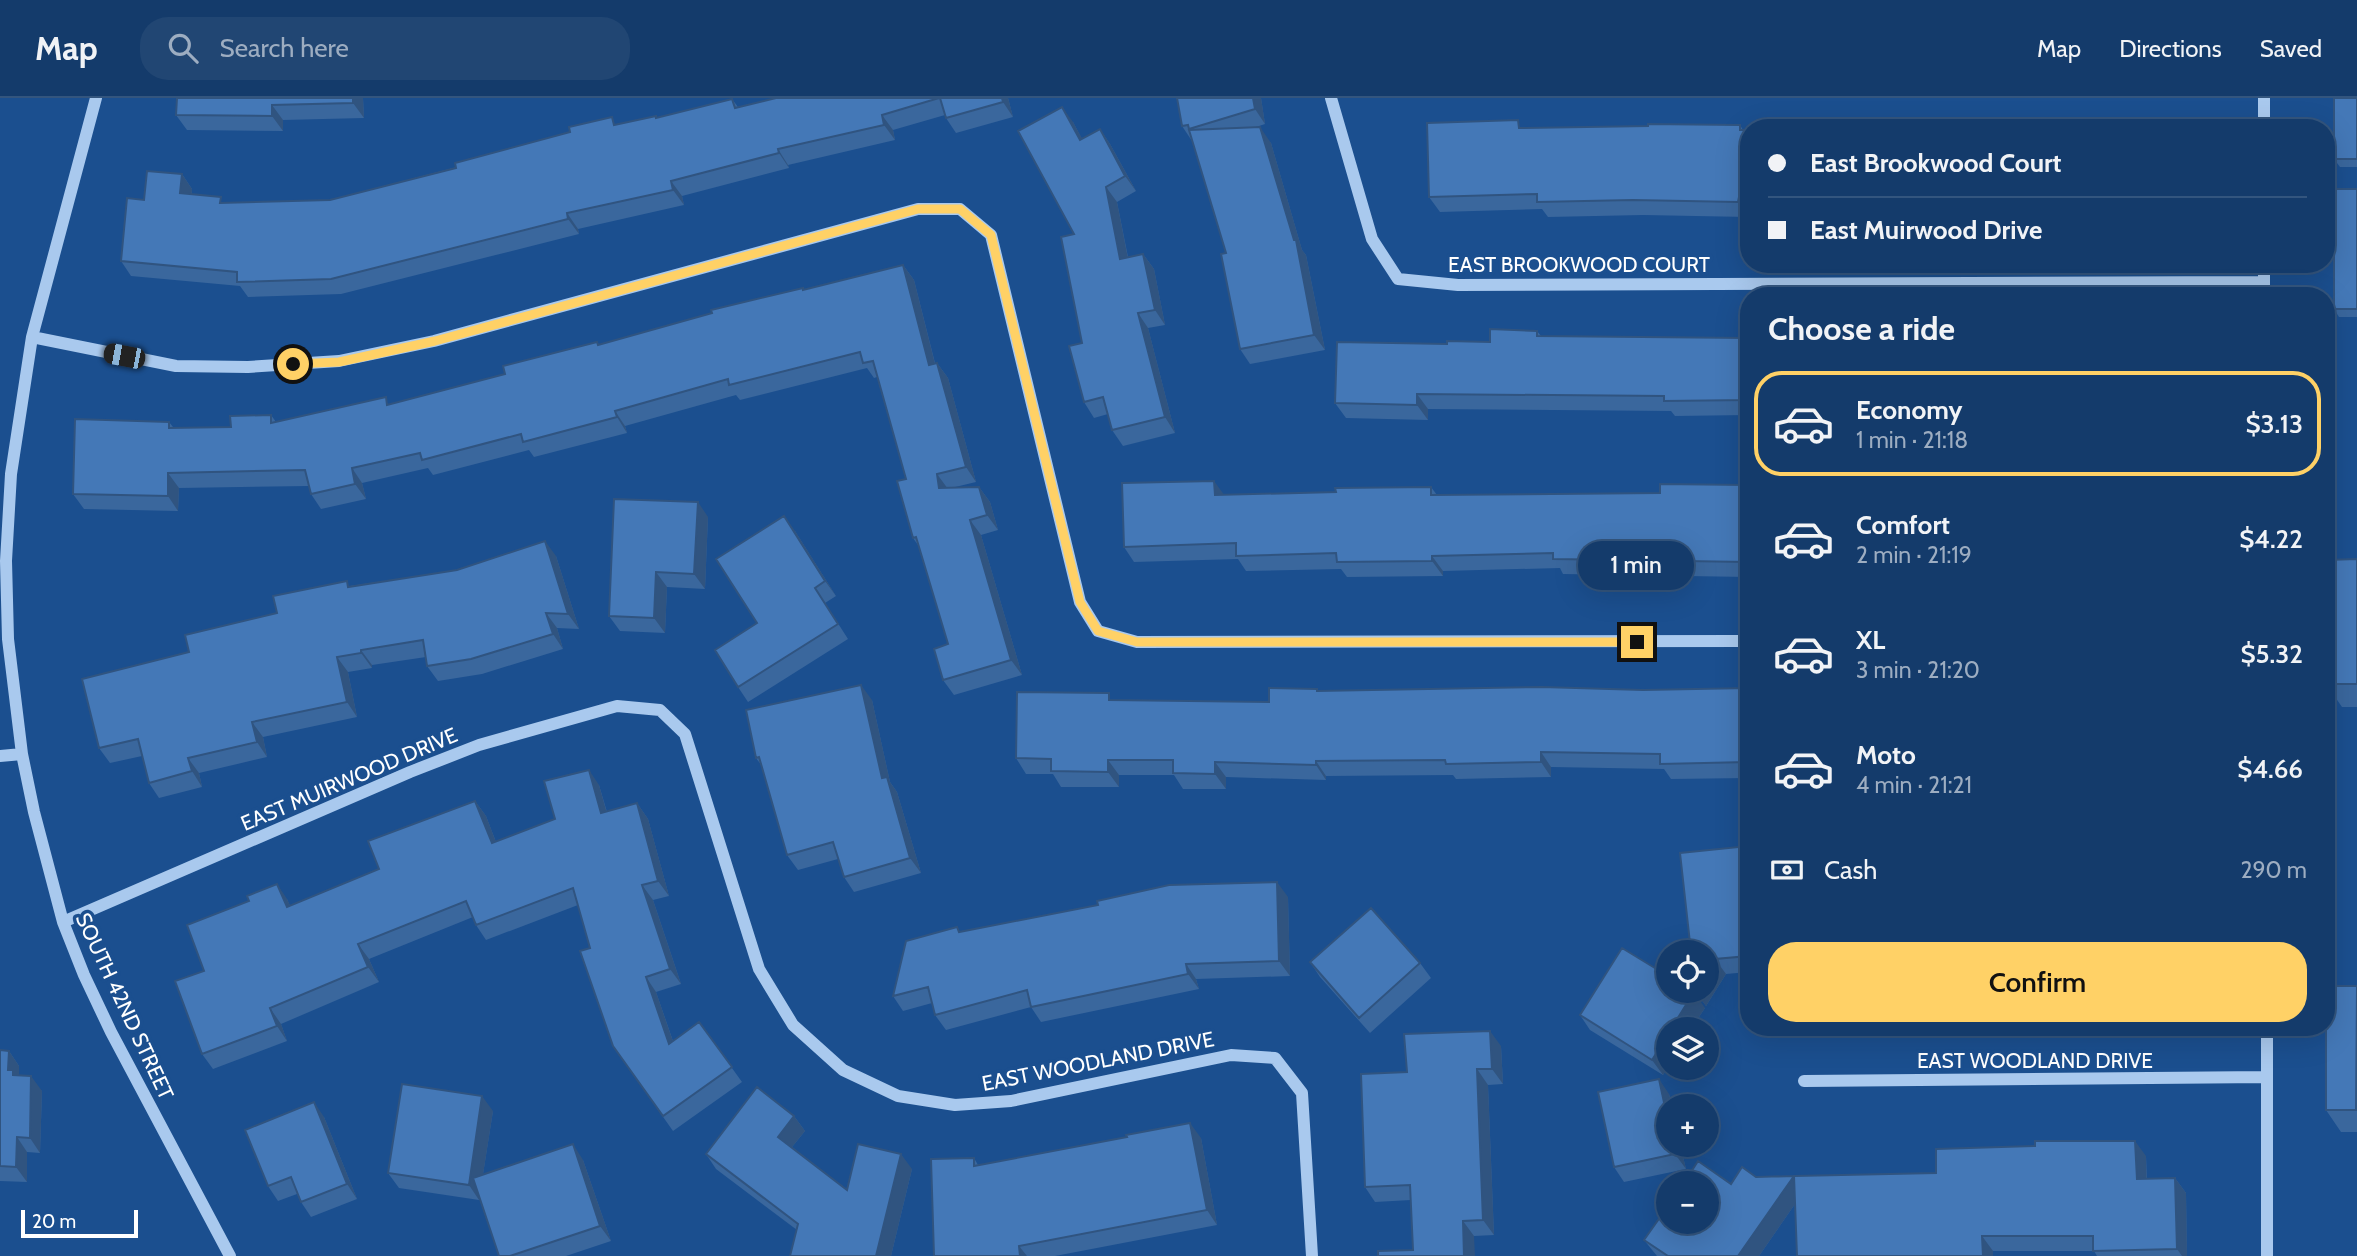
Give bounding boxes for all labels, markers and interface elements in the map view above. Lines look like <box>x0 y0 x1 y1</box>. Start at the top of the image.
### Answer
search box <box>140 17 630 80</box>
text: Map <box>35 28 98 68</box>
icon: search <box>164 29 202 67</box>
text: Search here <box>220 32 349 64</box>
text: Map <box>2037 34 2081 63</box>
text: Directions <box>2119 34 2222 63</box>
text: Saved <box>2260 34 2322 63</box>
text: East Brookwood Court <box>1810 147 2062 179</box>
text: East Muirwood Drive <box>1810 214 2042 246</box>
street label: EAST BROOKWOOD COURT <box>1448 252 1710 277</box>
text: Choose a ride <box>1768 309 1955 348</box>
car <box>102 342 147 370</box>
route start <box>277 348 309 380</box>
icon: car <box>1772 392 1835 455</box>
text: Economy <box>1856 394 1962 426</box>
text: $3.13 <box>2245 408 2303 440</box>
text: 1 min · 21:18 <box>1856 426 1968 454</box>
icon: car <box>1772 507 1835 570</box>
text: Comfort <box>1856 509 1950 541</box>
text: $4.22 <box>2239 523 2303 555</box>
callout: 1 min <box>1579 540 1695 589</box>
text: 2 min · 21:19 <box>1856 541 1972 569</box>
text: 1 min <box>1610 551 1662 579</box>
icon: car <box>1772 622 1835 685</box>
text: XL <box>1856 624 1885 656</box>
route end <box>1621 626 1653 658</box>
text: $5.32 <box>2241 638 2303 670</box>
text: 3 min · 21:20 <box>1856 656 1980 684</box>
street label: EAST MUIRWOOD DRIVE <box>237 722 461 836</box>
icon: car <box>1772 737 1835 800</box>
text: Moto <box>1856 739 1916 771</box>
text: $4.66 <box>2237 753 2303 785</box>
text: 4 min · 21:21 <box>1856 771 1972 799</box>
icon: cash <box>1768 851 1806 889</box>
text: Cash <box>1824 854 1877 886</box>
text: 290 m <box>2240 856 2307 884</box>
street label: SOUTH 42ND STREET <box>71 909 179 1103</box>
map controls <box>1656 940 1719 1234</box>
button: locate <box>1656 940 1719 1003</box>
button: Confirm <box>1768 942 2307 1022</box>
button: layers <box>1656 1017 1719 1080</box>
street label: EAST WOODLAND DRIVE <box>980 1026 1216 1096</box>
street label: EAST WOODLAND DRIVE <box>1917 1048 2153 1073</box>
button: + <box>1656 1094 1719 1157</box>
button: − <box>1656 1171 1719 1234</box>
scale bar <box>21 1207 138 1239</box>
text: 20 m <box>32 1210 76 1233</box>

